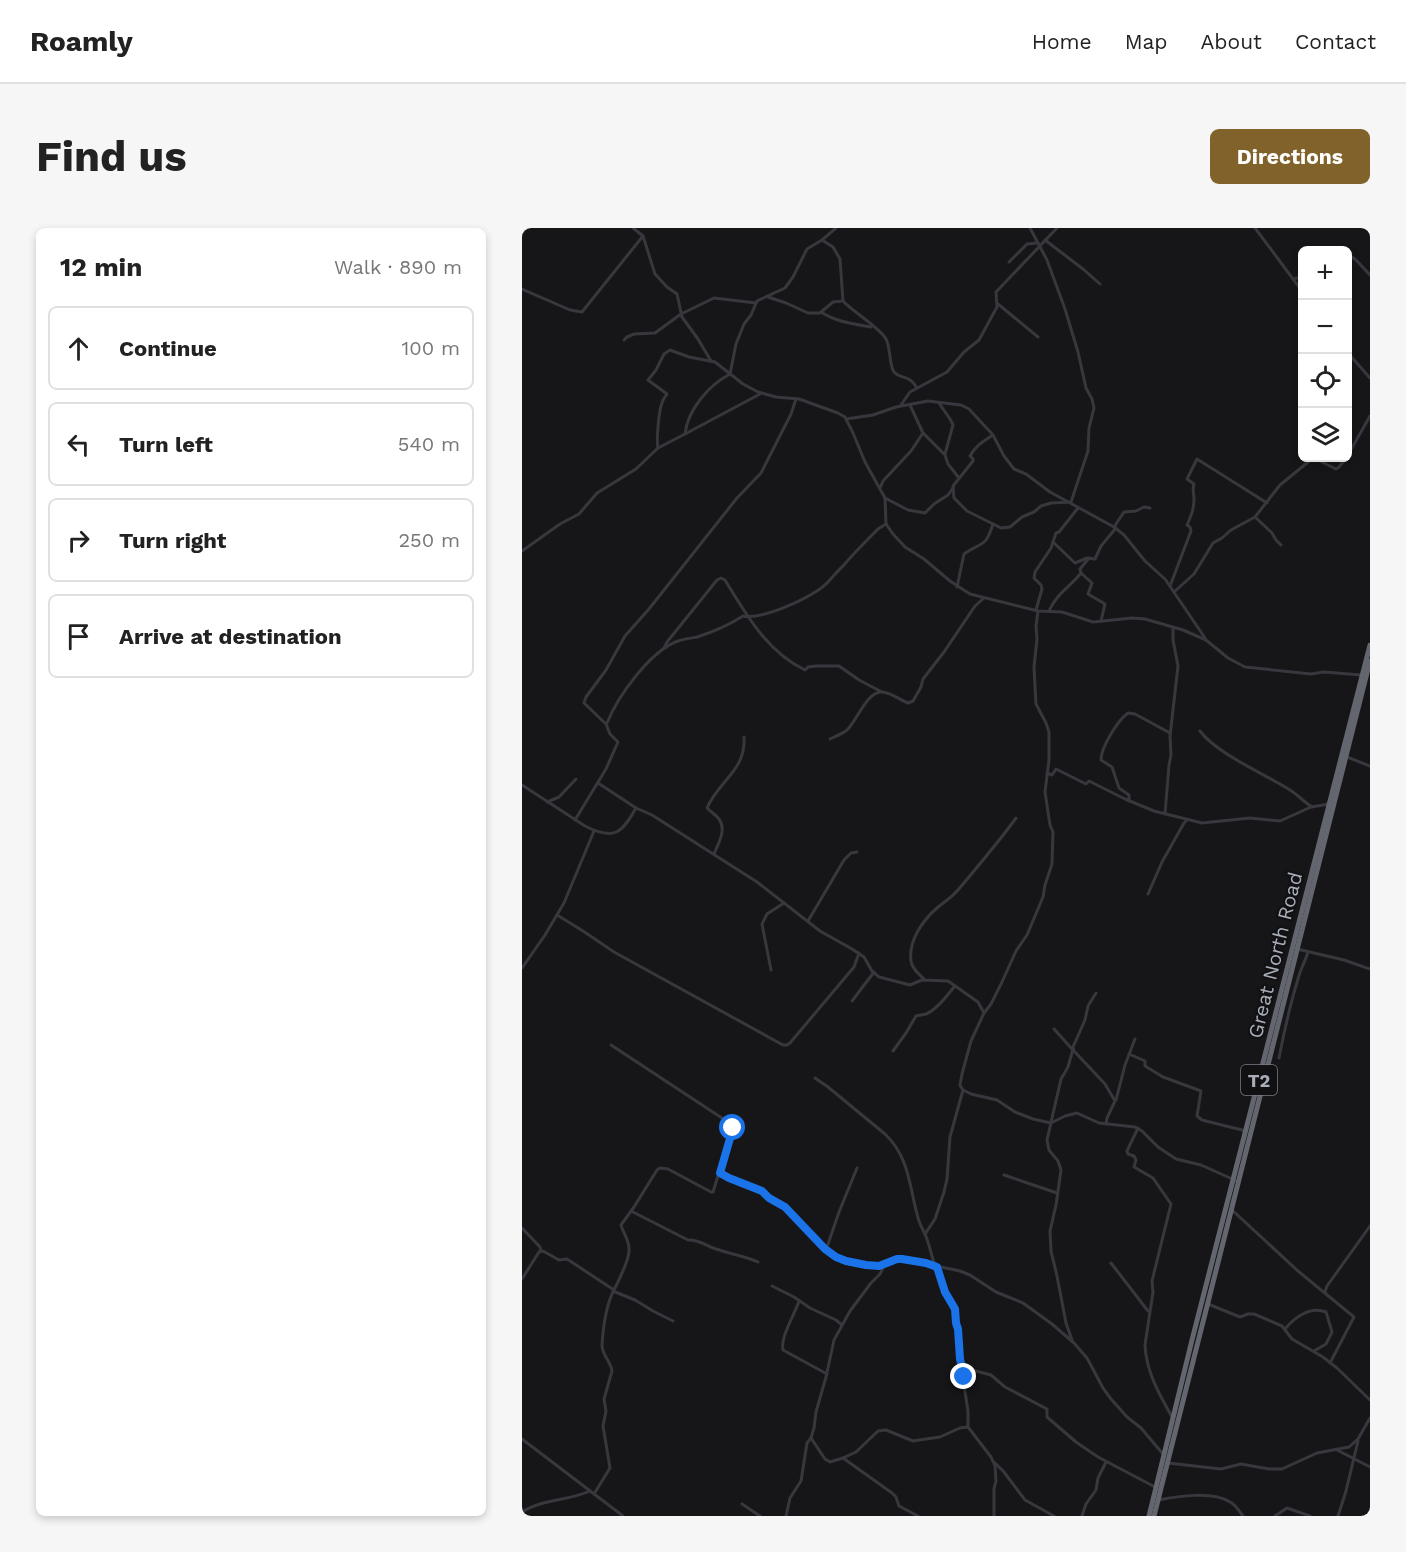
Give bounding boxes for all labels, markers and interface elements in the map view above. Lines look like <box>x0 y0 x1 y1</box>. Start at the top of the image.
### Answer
text: Roamly <box>30 25 133 58</box>
text: Home <box>1032 29 1092 54</box>
text: Map <box>1125 29 1168 54</box>
text: About <box>1201 29 1262 54</box>
text: Contact <box>1295 29 1376 54</box>
button: Directions <box>1210 129 1370 184</box>
text: Find us <box>36 132 187 181</box>
map controls <box>1298 246 1352 462</box>
button: + <box>1298 246 1352 300</box>
text: 12 min <box>60 252 142 282</box>
text: Walk · 890 m <box>334 255 462 279</box>
button: − <box>1298 300 1352 354</box>
icon: ahead <box>62 332 95 365</box>
text: Continue <box>119 336 217 361</box>
text: 100 m <box>401 336 460 360</box>
button: locate <box>1298 354 1352 408</box>
button: layers <box>1298 408 1352 462</box>
icon: left <box>62 428 95 461</box>
text: Turn left <box>119 432 213 457</box>
text: 540 m <box>398 432 460 456</box>
icon: right <box>62 524 95 557</box>
text: Turn right <box>119 528 226 553</box>
text: 250 m <box>398 528 460 552</box>
icon: arrive <box>62 620 95 653</box>
text: Arrive at destination <box>119 624 342 649</box>
street label: Great North Road <box>1243 869 1307 1041</box>
road number: T2 <box>1241 1065 1277 1095</box>
route start <box>719 1114 745 1140</box>
route end <box>950 1363 976 1389</box>

